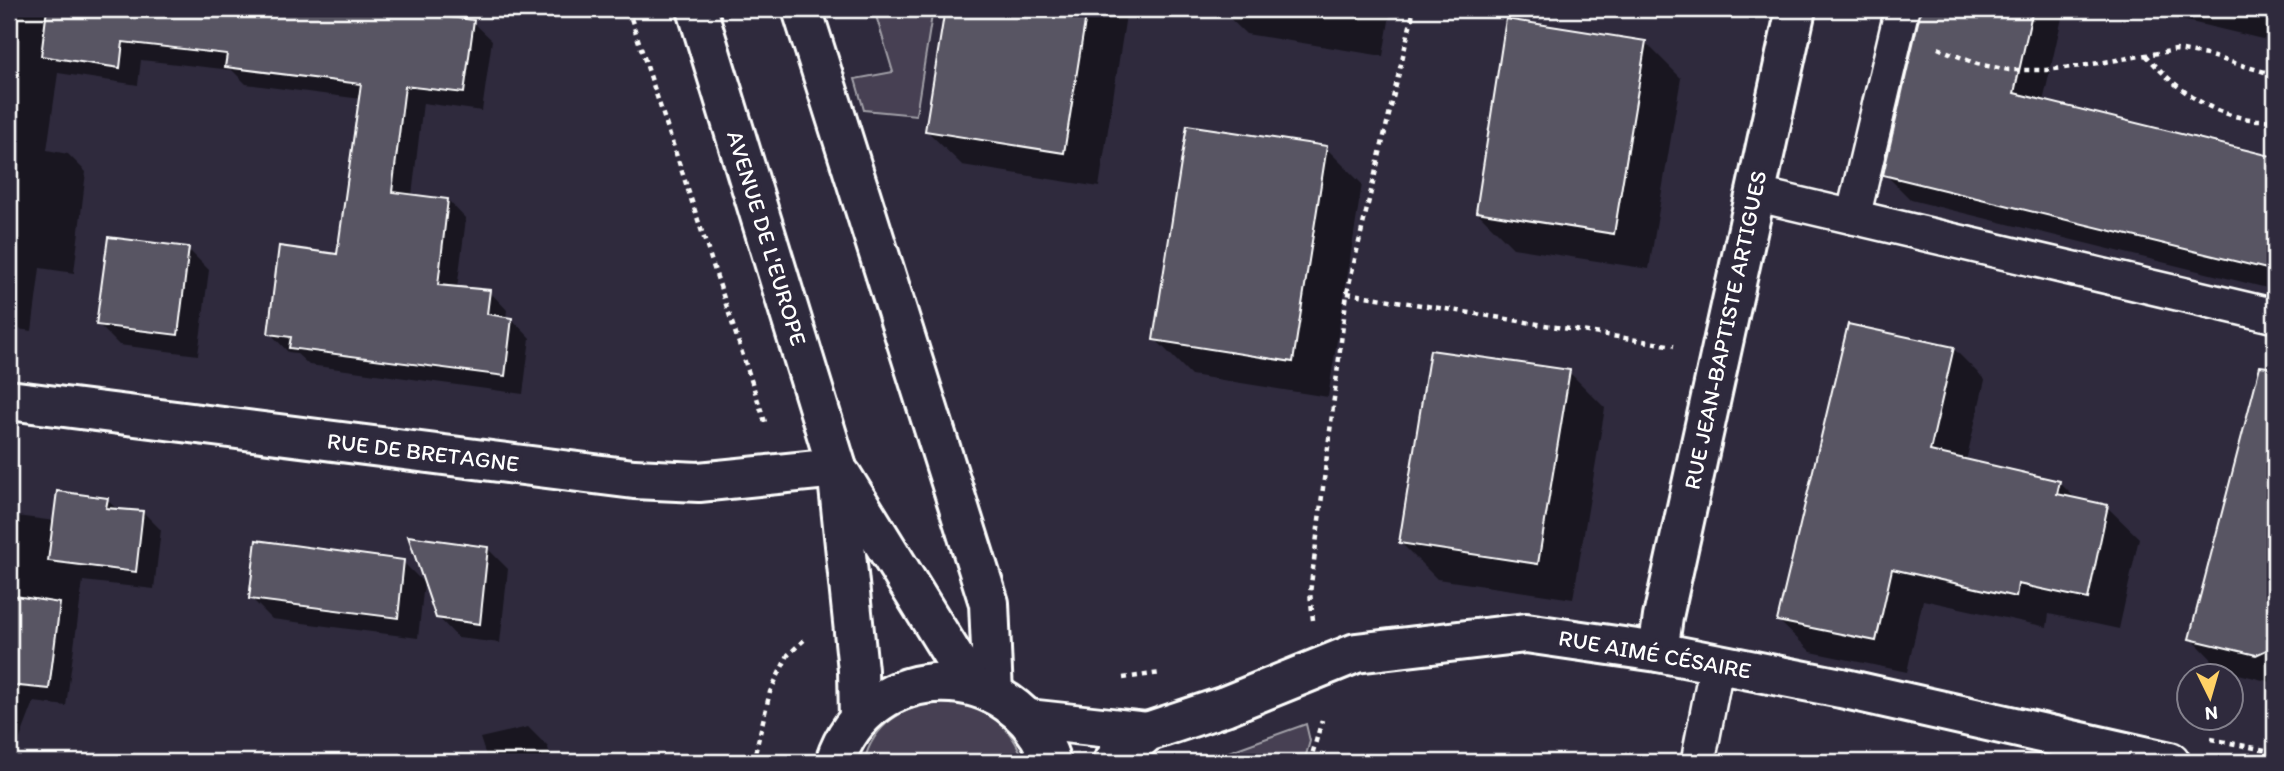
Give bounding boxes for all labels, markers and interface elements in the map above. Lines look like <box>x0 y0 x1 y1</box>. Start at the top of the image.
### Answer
street label: AVENUE DE L'EUROPE <box>721 127 813 349</box>
street label: RUE JEAN-BAPTISTE ARTIGUES <box>1677 168 1773 492</box>
street label: RUE DE BRETAGNE <box>325 426 521 478</box>
street label: RUE AIMÉ CÉSAIRE <box>1557 623 1754 685</box>
north arrow <box>2176 662 2246 732</box>
text: N <box>2204 701 2219 725</box>

